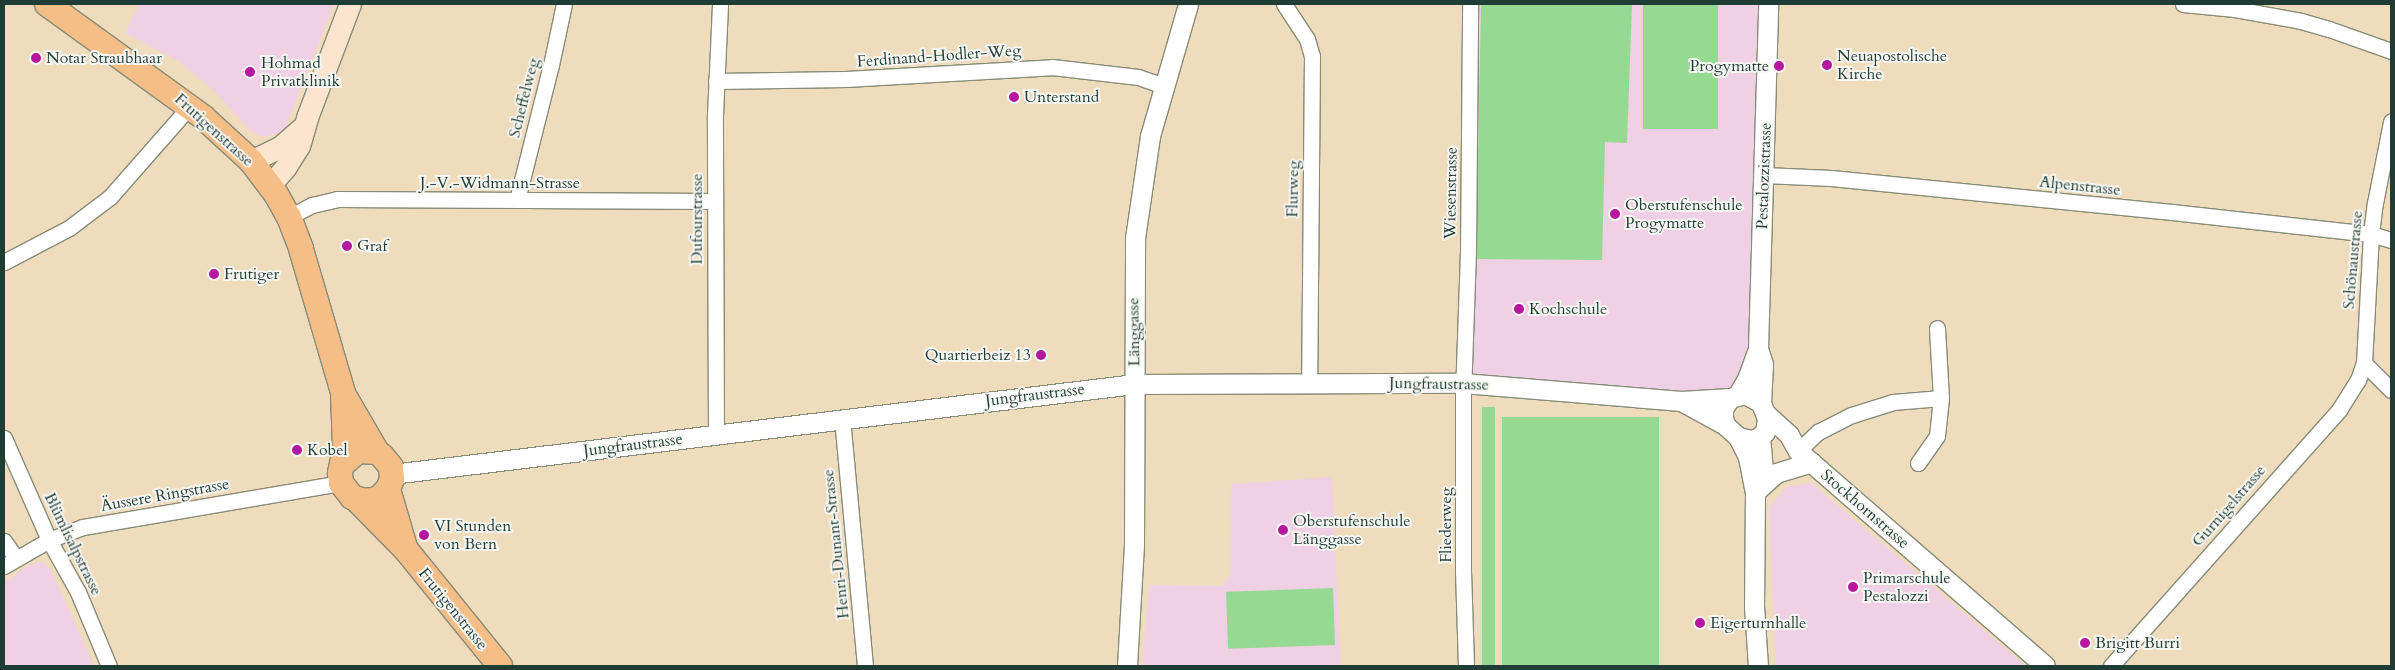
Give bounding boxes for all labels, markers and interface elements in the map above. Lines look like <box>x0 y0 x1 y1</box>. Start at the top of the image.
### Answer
street label: Ferdinand-Hodler-Weg <box>856 41 1022 71</box>
place label: Neuapostolische Kirche <box>1837 46 1947 84</box>
place label: Notar Straubhaar <box>46 48 162 68</box>
marker: Notar Straubhaar <box>30 52 42 64</box>
place label: Hohmad Privatklinik <box>261 53 340 91</box>
street label: Scheffelweg <box>505 56 543 140</box>
place label: Progymatte <box>1690 56 1769 76</box>
marker: Neuapostolische Kirche <box>1821 59 1833 71</box>
marker: Progymatte <box>1773 60 1785 72</box>
marker: Hohmad Privatklinik <box>243 65 257 79</box>
place label: Unterstand <box>1024 87 1099 107</box>
street label: Frutigenstrasse <box>171 89 257 171</box>
marker: Unterstand <box>1008 91 1020 103</box>
street label: Pestalozzistrasse <box>1753 122 1775 230</box>
street label: Wiesenstrasse <box>1441 147 1461 239</box>
street label: Flurweg <box>1283 160 1303 218</box>
street label: Alpenstrasse <box>2038 172 2122 200</box>
street label: J.-V.-Widmann-Strasse <box>420 173 580 193</box>
street label: Dufourstrasse <box>687 173 707 265</box>
place label: Oberstufenschule Progymatte <box>1625 195 1742 233</box>
marker: Oberstufenschule Progymatte <box>1609 208 1621 220</box>
street label: Schönaustrasse <box>2339 210 2367 310</box>
place label: Graf <box>357 236 387 256</box>
marker: Graf <box>341 240 353 252</box>
place label: Frutiger <box>224 264 279 284</box>
marker: Frutiger <box>208 268 220 280</box>
street label: Länggasse <box>1124 298 1144 366</box>
place label: Kochschule <box>1529 299 1607 319</box>
marker: Kochschule <box>1513 303 1525 315</box>
place label: Quartierbeiz 13 <box>925 345 1031 365</box>
marker: Quartierbeiz 13 <box>1035 349 1047 361</box>
street label: Jungfraustrasse <box>1389 374 1489 394</box>
street label: Jungfraustrasse <box>984 379 1086 411</box>
street label: Jungfraustrasse <box>582 429 684 461</box>
place label: Kobel <box>307 440 347 460</box>
marker: Kobel <box>291 444 303 456</box>
street label: Gurnigelstrasse <box>2188 461 2270 551</box>
street label: Stockhornstrasse <box>1817 465 1913 553</box>
street label: Henri-Dunant-Strasse <box>819 468 853 620</box>
street label: Äussere Ringstrasse <box>99 474 231 516</box>
street label: Fliederweg <box>1436 487 1456 563</box>
street label: Blümlisalpstrasse <box>40 490 106 598</box>
place label: Oberstufenschule Länggasse <box>1293 511 1410 549</box>
place label: VI Stunden von Bern <box>434 516 511 554</box>
marker: Oberstufenschule Länggasse <box>1277 524 1289 536</box>
marker: VI Stunden von Bern <box>418 529 430 541</box>
street label: Frutigenstrasse <box>414 564 492 654</box>
place label: Primarschule Pestalozzi <box>1863 568 1951 606</box>
marker: Primarschule Pestalozzi <box>1847 581 1859 593</box>
place label: Eigerturnhalle <box>1710 613 1806 633</box>
marker: Eigerturnhalle <box>1694 617 1706 629</box>
place label: Brigitt Burri <box>2095 633 2180 653</box>
marker: Brigitt Burri <box>2079 637 2091 649</box>

